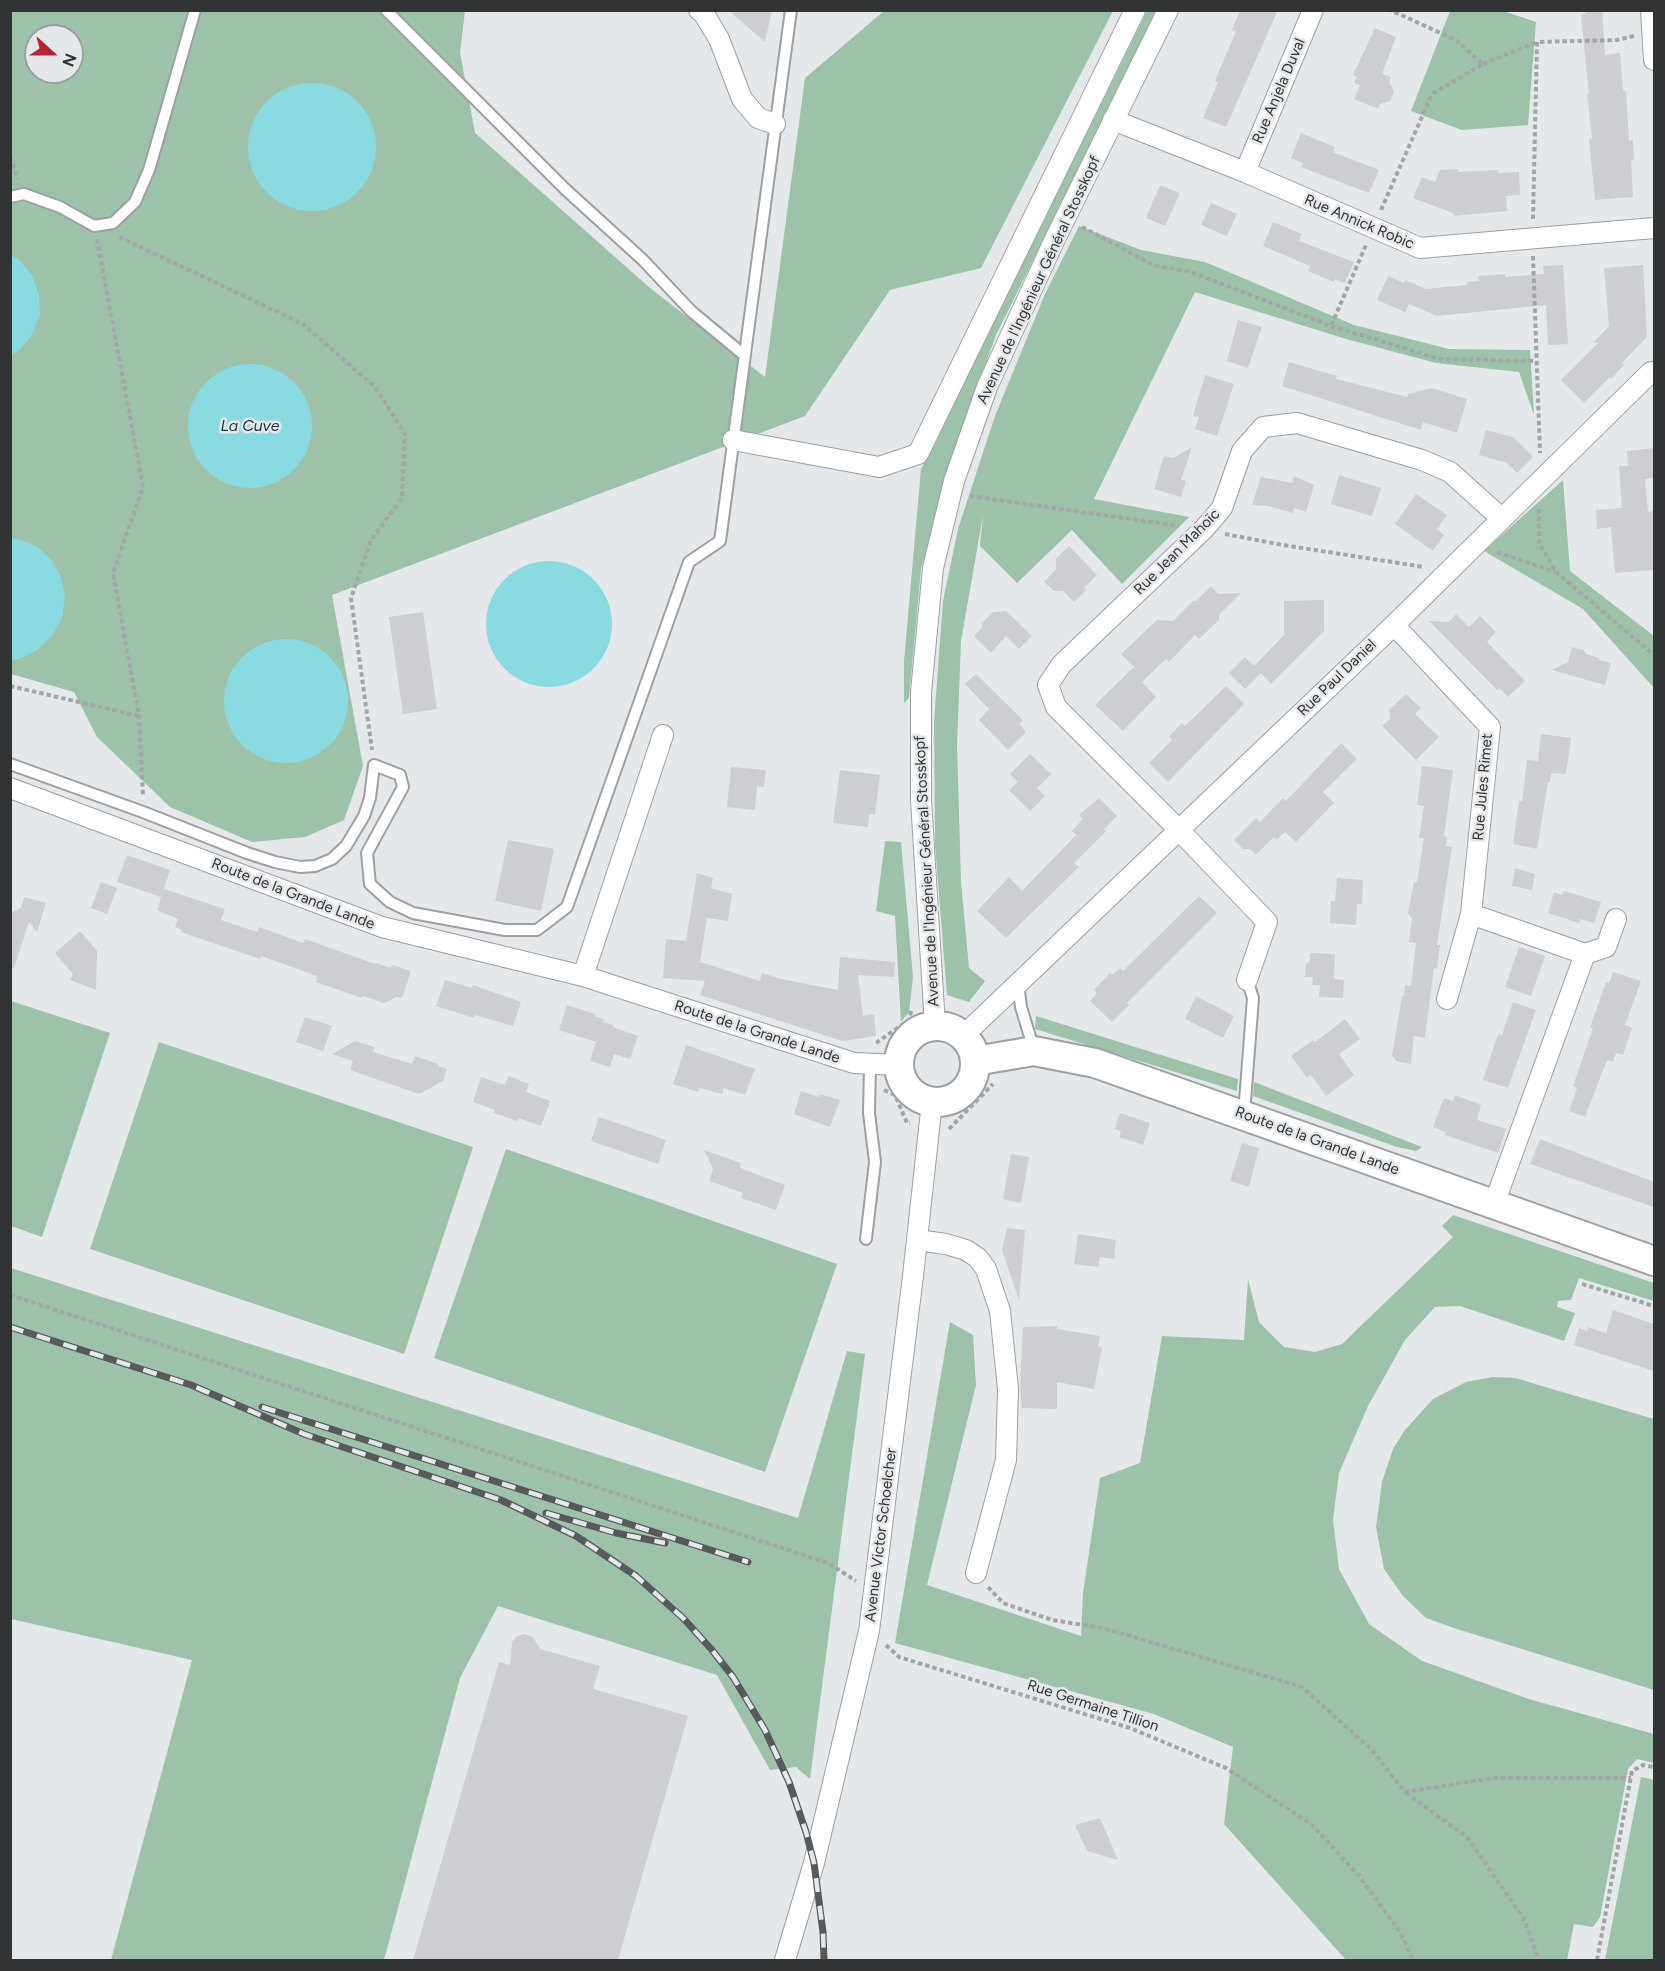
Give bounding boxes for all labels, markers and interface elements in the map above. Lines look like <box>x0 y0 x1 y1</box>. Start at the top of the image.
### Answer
north arrow <box>24 24 84 84</box>
street label: Rue Anjela Duval <box>1249 36 1309 146</box>
text: N <box>58 51 80 69</box>
street label: Avenue de l'Ingénieur Général Stosskopf <box>973 153 1105 407</box>
street label: Rue Annick Robic <box>1301 191 1417 253</box>
water label: La Cuve <box>220 416 280 436</box>
street label: Rue Jean Mahoïc <box>1130 505 1224 599</box>
street label: Rue Paul Daniel <box>1294 636 1380 720</box>
street label: Rue Jules Rimet <box>1469 733 1497 841</box>
street label: Avenue de l'Ingénieur Général Stosskopf <box>911 735 943 1007</box>
street label: Route de la Grande Lande <box>209 855 377 933</box>
street label: Route de la Grande Lande <box>672 997 842 1067</box>
street label: Route de la Grande Lande <box>1232 1103 1402 1179</box>
street label: Avenue Victor Schoelcher <box>861 1447 901 1623</box>
street label: Rue Germaine Tillion <box>1025 1676 1161 1736</box>

